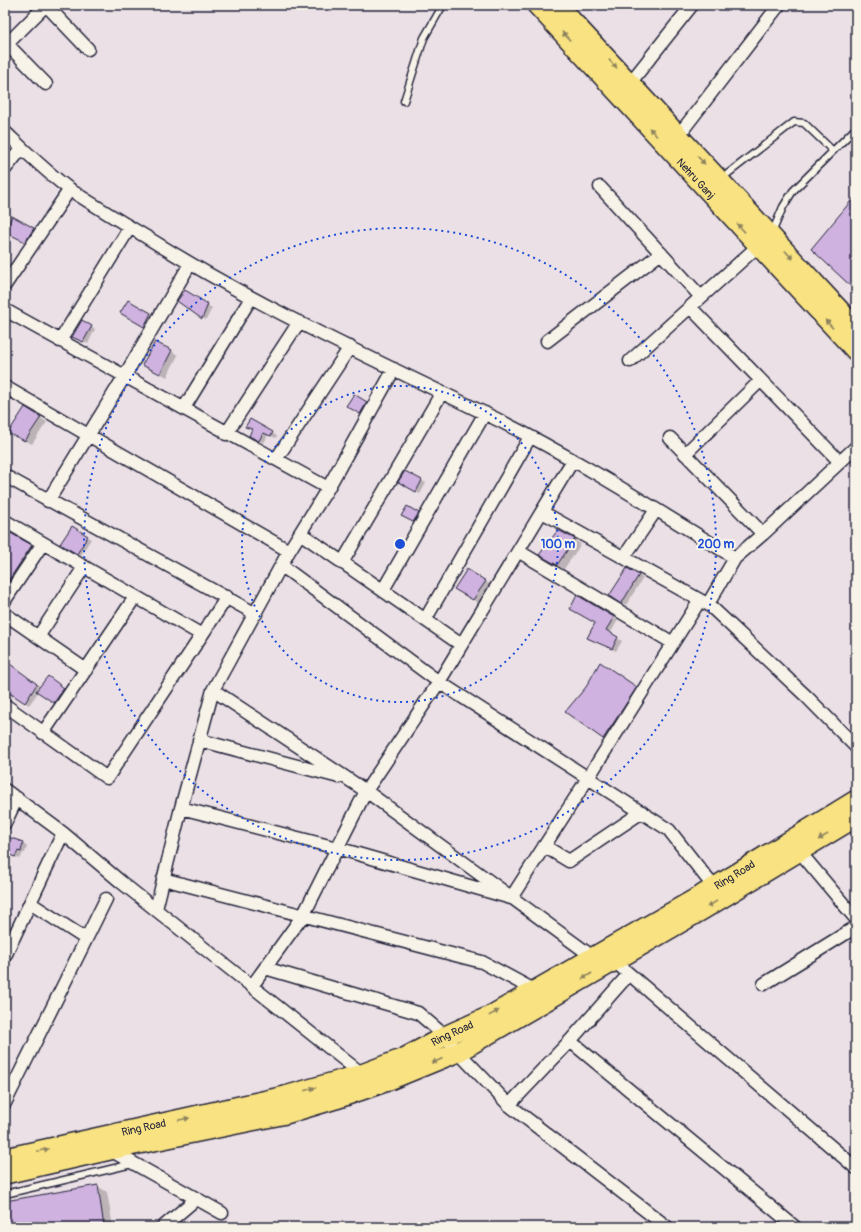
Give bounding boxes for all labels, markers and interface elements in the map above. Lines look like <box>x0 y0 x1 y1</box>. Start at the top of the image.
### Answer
one-way arrow <box>561 31 570 41</box>
one-way arrow <box>608 59 617 70</box>
one-way arrow <box>649 127 658 137</box>
one-way arrow <box>696 155 706 165</box>
street label: Nehru Ganj <box>674 156 718 202</box>
one-way arrow <box>736 223 746 233</box>
one-way arrow <box>785 250 794 260</box>
one-way arrow <box>825 318 834 329</box>
centre of rings <box>393 537 407 551</box>
text: 100 m <box>541 537 576 552</box>
text: 200 m <box>698 537 735 552</box>
one-way arrow <box>817 833 829 840</box>
street label: Ring Road <box>712 858 757 893</box>
one-way arrow <box>706 901 718 908</box>
one-way arrow <box>581 973 593 980</box>
one-way arrow <box>489 1010 500 1016</box>
street label: Ring Road <box>429 1018 476 1049</box>
one-way arrow <box>432 1058 443 1064</box>
one-way arrow <box>304 1086 316 1092</box>
one-way arrow <box>178 1115 190 1121</box>
street label: Ring Road <box>120 1117 167 1139</box>
one-way arrow <box>37 1146 49 1152</box>

